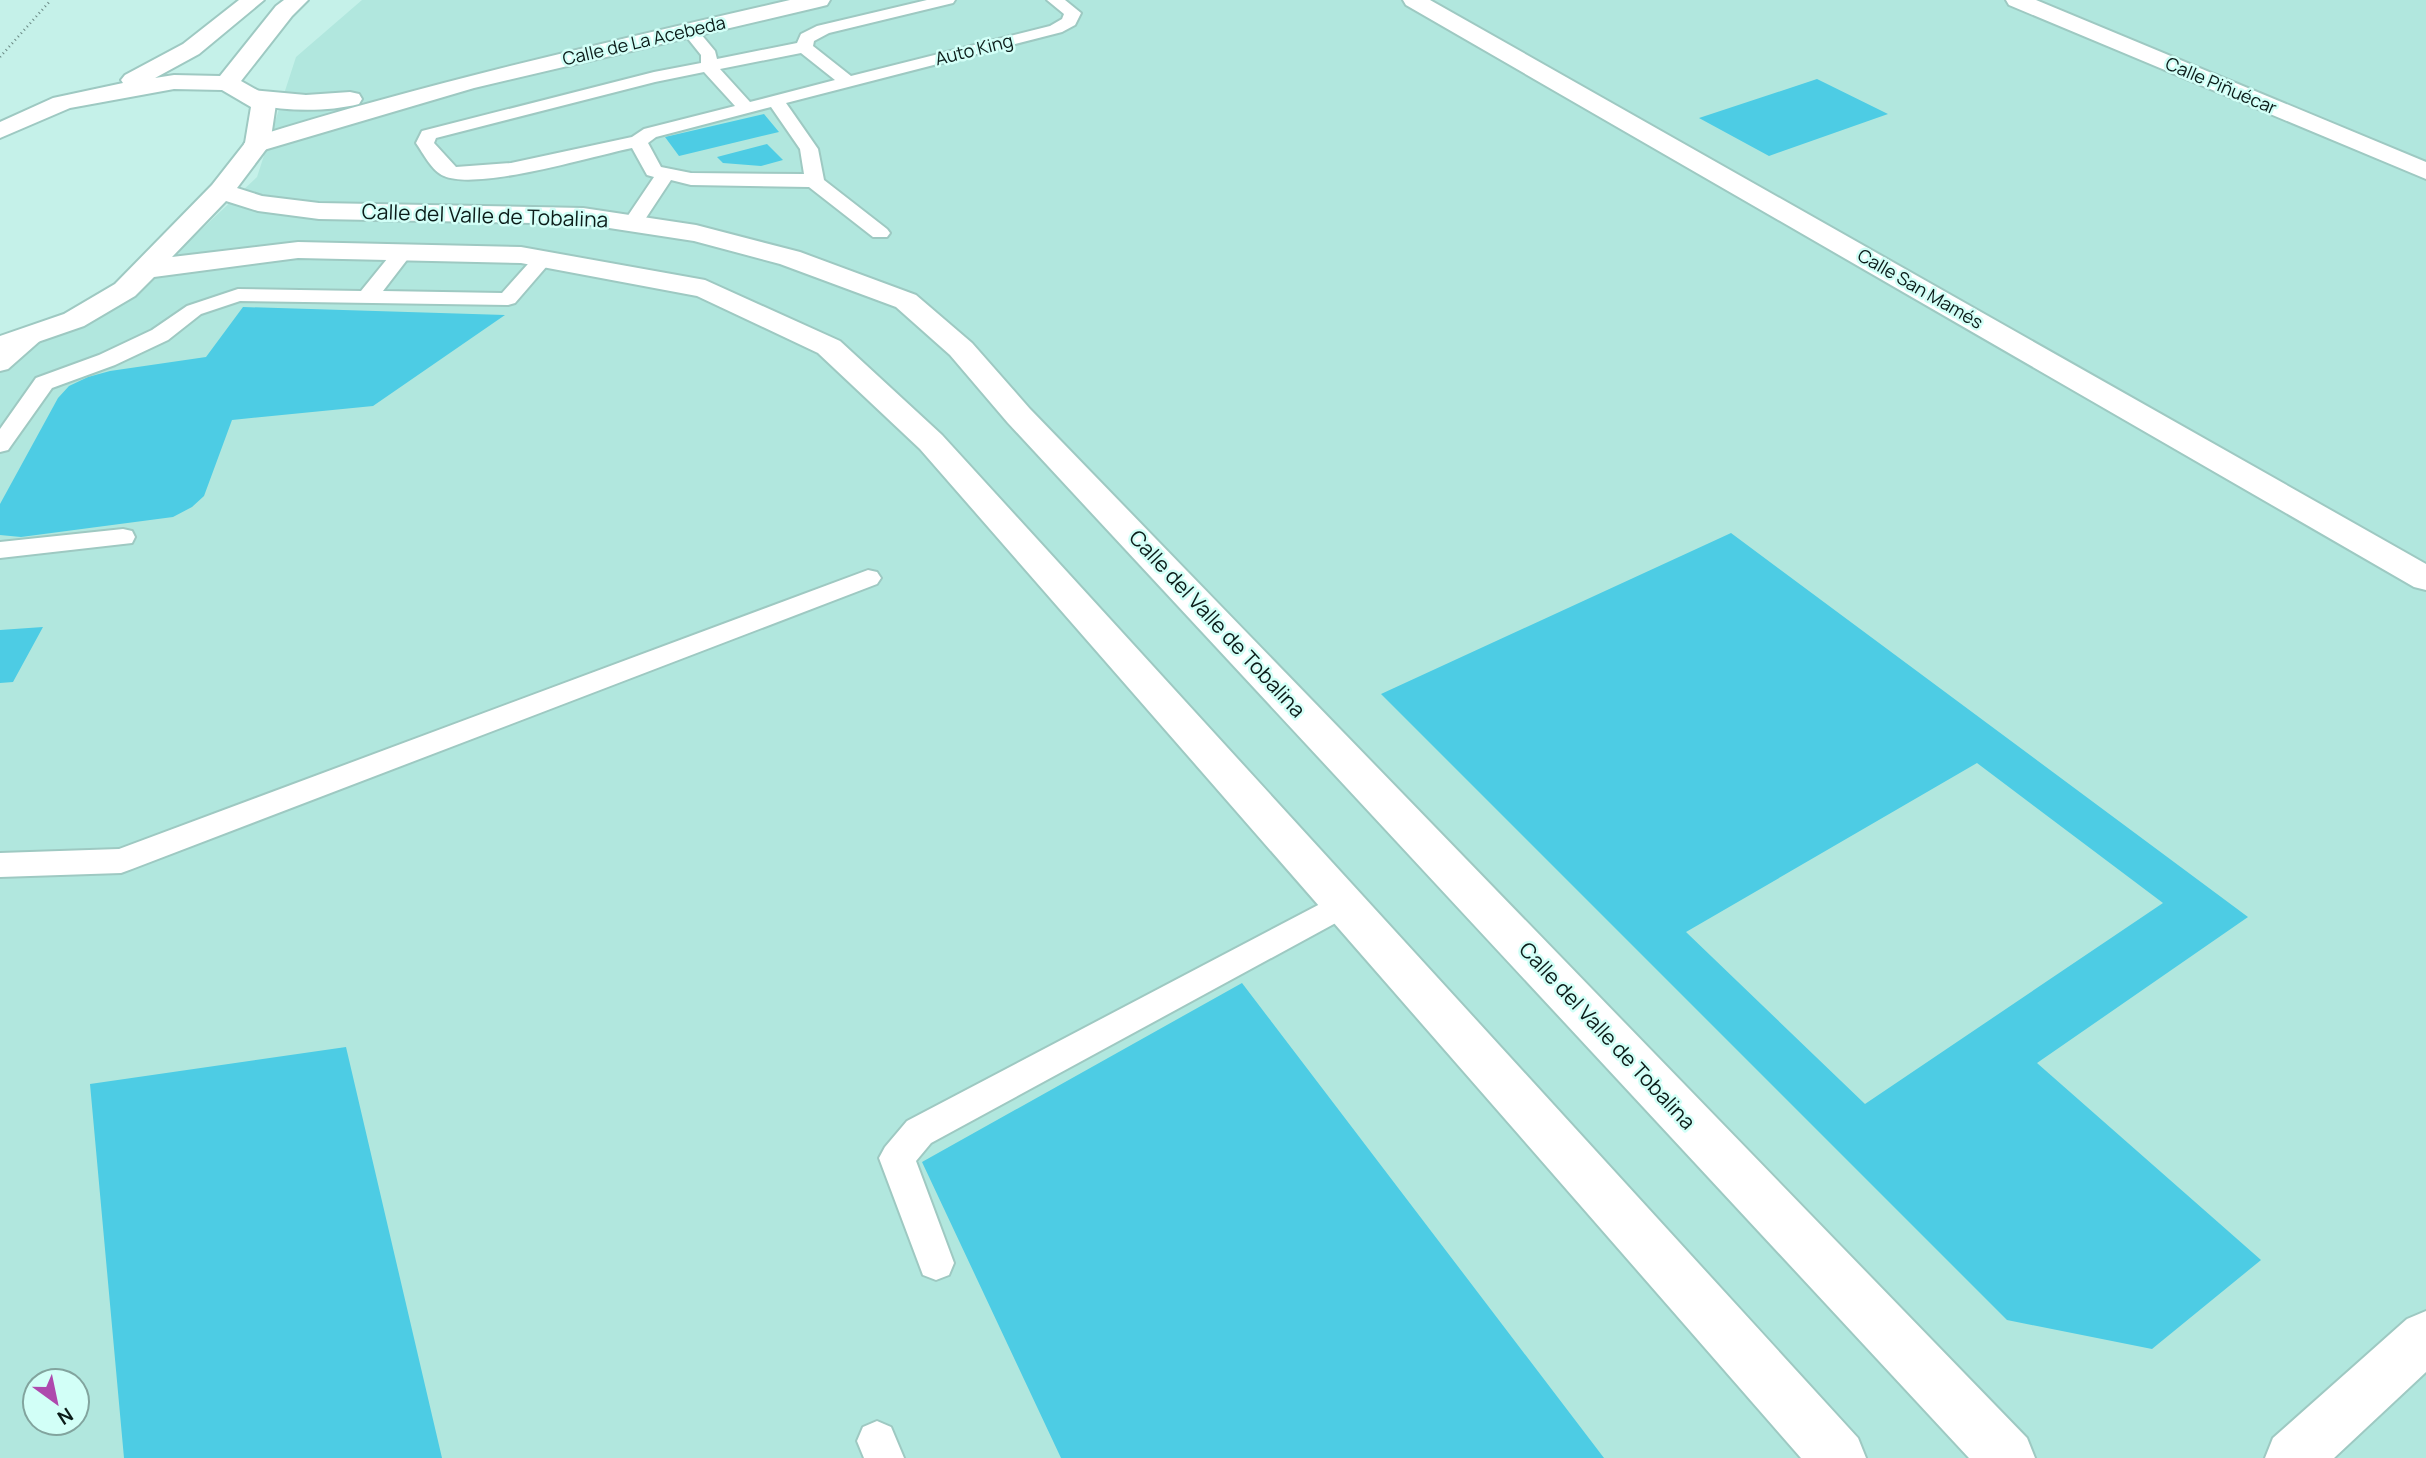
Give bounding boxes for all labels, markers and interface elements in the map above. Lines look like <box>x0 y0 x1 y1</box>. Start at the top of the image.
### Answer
street label: Calle de La Acebeda <box>560 10 728 70</box>
street label: Auto King <box>932 28 1015 70</box>
street label: Calle Piñuécar <box>2162 51 2281 120</box>
street label: Calle del Valle de Tobalina <box>361 197 609 233</box>
street label: Calle San Mamés <box>1853 242 1988 334</box>
street label: Calle del Valle de Tobalina <box>1123 524 1312 723</box>
street label: Calle del Valle de Tobalina <box>1513 936 1702 1135</box>
north arrow <box>21 1367 91 1437</box>
text: N <box>52 1402 78 1431</box>

